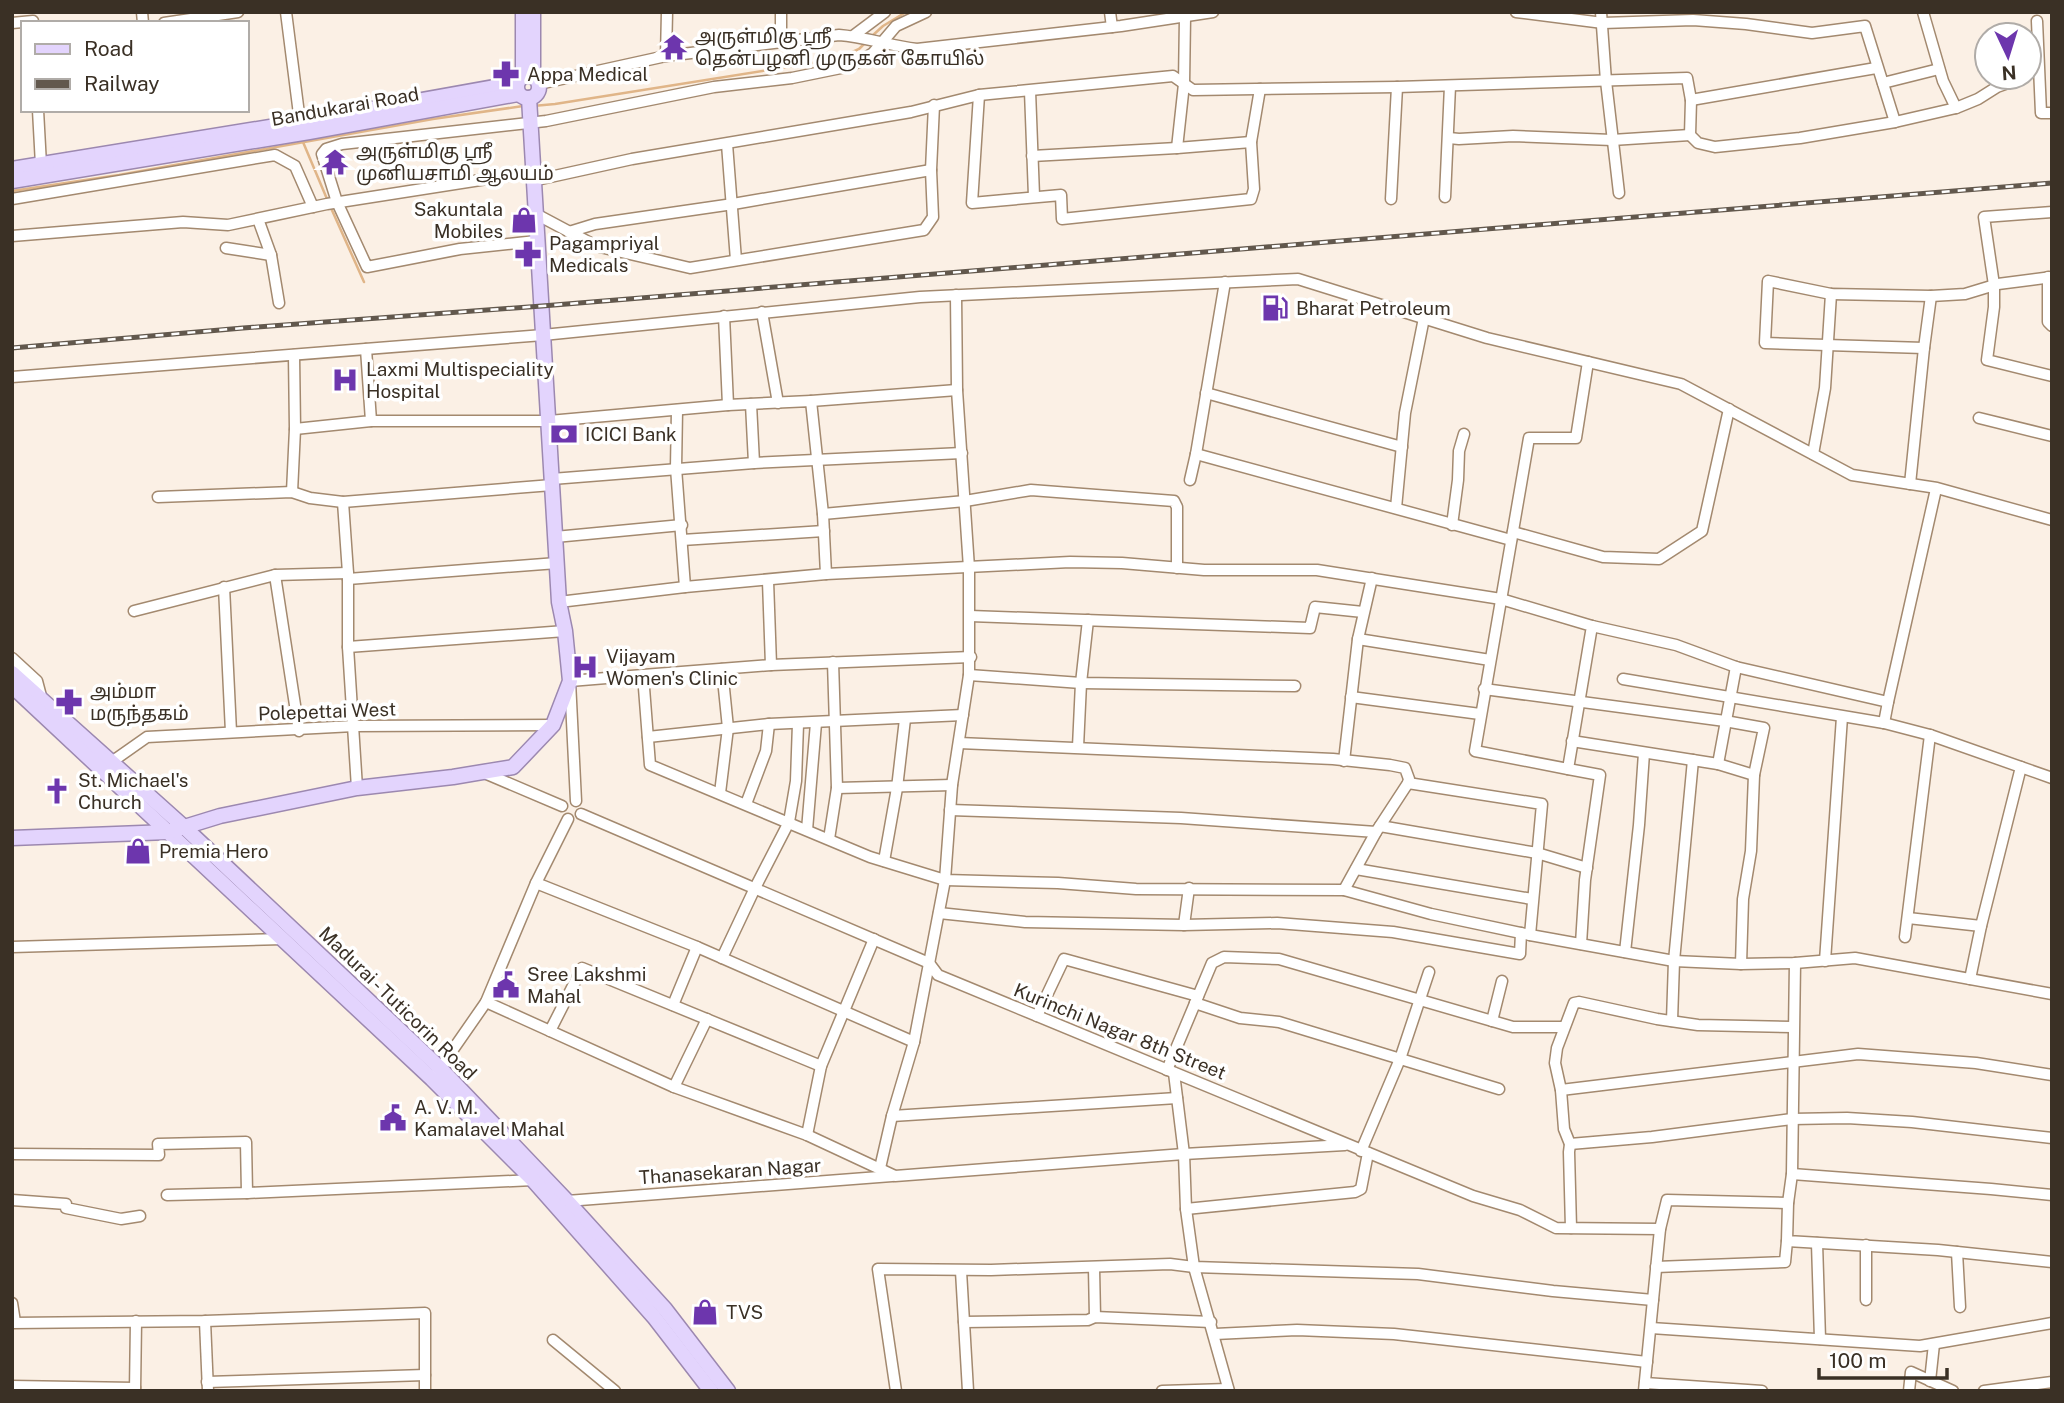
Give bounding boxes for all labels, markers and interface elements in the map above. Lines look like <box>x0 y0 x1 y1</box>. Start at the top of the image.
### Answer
legend <box>21 21 248 112</box>
north arrow <box>1973 21 2043 91</box>
place label: அருள்மிகு ஶ்ரீ தென்பழனி முருகன் கோயில் <box>695 25 985 72</box>
temple icon: அருள்மிகு ஶ்ரீ தென்பழனி முருகன் கோயில் <box>659 32 689 62</box>
text: Road <box>84 36 134 61</box>
pharmacy icon: Appa Medical <box>491 59 521 89</box>
text: N <box>2001 61 2017 84</box>
place label: Appa Medical <box>527 63 648 85</box>
text: Railway <box>84 71 160 96</box>
street label: Bandukarai Road <box>269 82 421 130</box>
place label: அருள்மிகு ஶ்ரீ முனியசாமி ஆலயம் <box>356 140 554 187</box>
temple icon: அருள்மிகு ஶ்ரீ முனியசாமி ஆலயம் <box>320 147 350 177</box>
place label: Sakuntala Mobiles <box>414 198 503 242</box>
shop icon: Sakuntala Mobiles <box>509 205 539 235</box>
place label: Pagampriyal Medicals <box>549 232 660 276</box>
pharmacy icon: Pagampriyal Medicals <box>513 239 543 269</box>
fuel station icon: Bharat Petroleum <box>1260 293 1290 323</box>
place label: Bharat Petroleum <box>1296 297 1451 319</box>
place label: Laxmi Multispeciality Hospital <box>366 358 554 402</box>
hospital icon: Laxmi Multispeciality Hospital <box>330 365 360 395</box>
bank icon: ICICI Bank <box>549 419 579 449</box>
place label: ICICI Bank <box>585 423 677 445</box>
place label: Vijayam Women's Clinic <box>606 645 738 689</box>
hospital icon: Vijayam Women's Clinic <box>570 652 600 682</box>
place label: அம்மா மருந்தகம் <box>90 680 189 727</box>
pharmacy icon: அம்மா மருந்தகம் <box>54 687 84 717</box>
street label: Polepettai West <box>258 698 396 724</box>
place label: St. Michael's Church <box>78 769 188 813</box>
church icon: St. Michael's Church <box>42 776 72 806</box>
shop icon: Premia Hero <box>123 836 153 866</box>
place label: Premia Hero <box>159 840 269 862</box>
street label: Madurai - Tuticorin Road <box>315 922 481 1084</box>
place label: Sree Lakshmi Mahal <box>527 963 646 1007</box>
public building icon: Sree Lakshmi Mahal <box>491 970 521 1000</box>
street label: Kurinchi Nagar 8th Street <box>1011 978 1229 1084</box>
place label: A. V. M. Kamalavel Mahal <box>414 1096 565 1140</box>
public building icon: A. V. M. Kamalavel Mahal <box>378 1103 408 1133</box>
street label: Thanasekaran Nagar <box>638 1154 822 1188</box>
shop icon: TVS <box>690 1297 720 1327</box>
place label: TVS <box>726 1301 763 1323</box>
scale bar <box>1819 1336 1947 1380</box>
text: 100 m <box>1829 1348 1886 1373</box>

